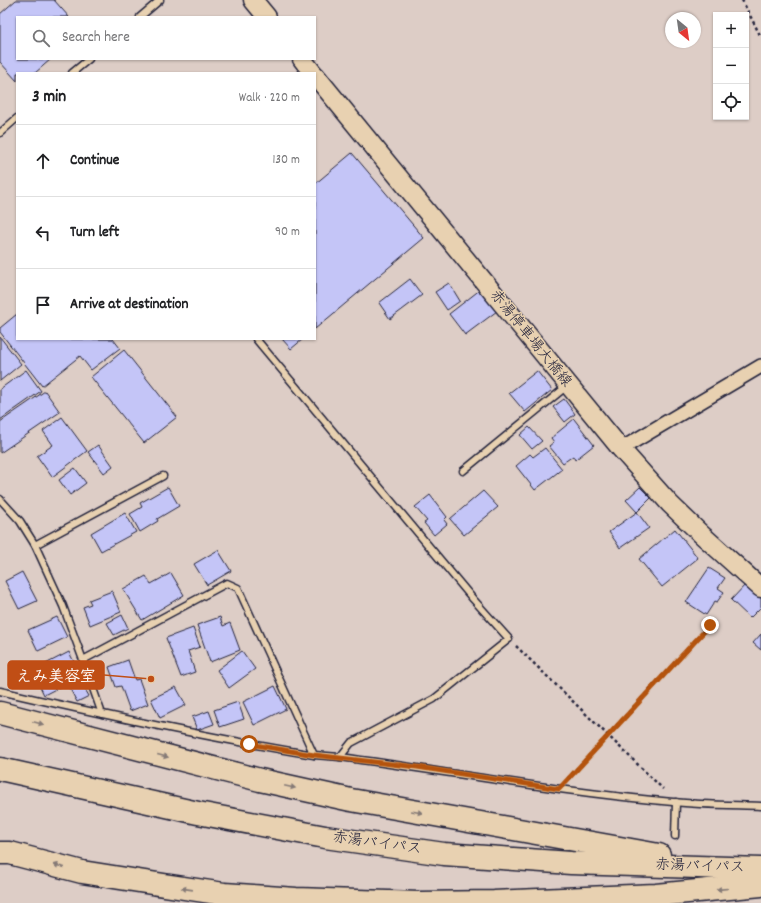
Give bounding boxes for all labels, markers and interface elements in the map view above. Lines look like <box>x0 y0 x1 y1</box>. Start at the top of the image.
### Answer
north arrow <box>665 12 701 48</box>
map controls <box>713 12 749 120</box>
button: + <box>713 12 749 48</box>
search box <box>16 16 316 60</box>
icon: search <box>30 27 52 49</box>
text: Search here <box>62 27 130 49</box>
button: − <box>713 48 749 84</box>
button: locate <box>713 84 749 120</box>
text: 3 min <box>32 86 66 110</box>
text: Walk · 220 m <box>239 89 300 108</box>
icon: ahead <box>32 150 54 172</box>
text: Continue <box>70 150 119 172</box>
text: 130 m <box>272 151 300 170</box>
icon: left <box>32 222 54 244</box>
text: Turn left <box>70 222 119 244</box>
text: 90 m <box>275 223 300 242</box>
street label: 赤湯停車場大橋線 <box>484 285 576 393</box>
icon: arrive <box>32 294 54 316</box>
text: Arrive at destination <box>70 294 188 316</box>
route end <box>701 616 719 634</box>
callout: えみ美容室 <box>8 661 104 689</box>
text: えみ美容室 <box>16 666 96 689</box>
one-way arrow <box>32 720 44 726</box>
route start <box>240 735 258 753</box>
one-way arrow <box>158 753 170 759</box>
one-way arrow <box>284 784 296 790</box>
one-way arrow <box>411 809 423 815</box>
street label: 赤湯バイパス <box>331 827 423 861</box>
street label: 赤湯バイパス <box>655 854 745 880</box>
one-way arrow <box>53 863 65 869</box>
one-way arrow <box>181 886 193 892</box>
one-way arrow <box>716 886 728 892</box>

